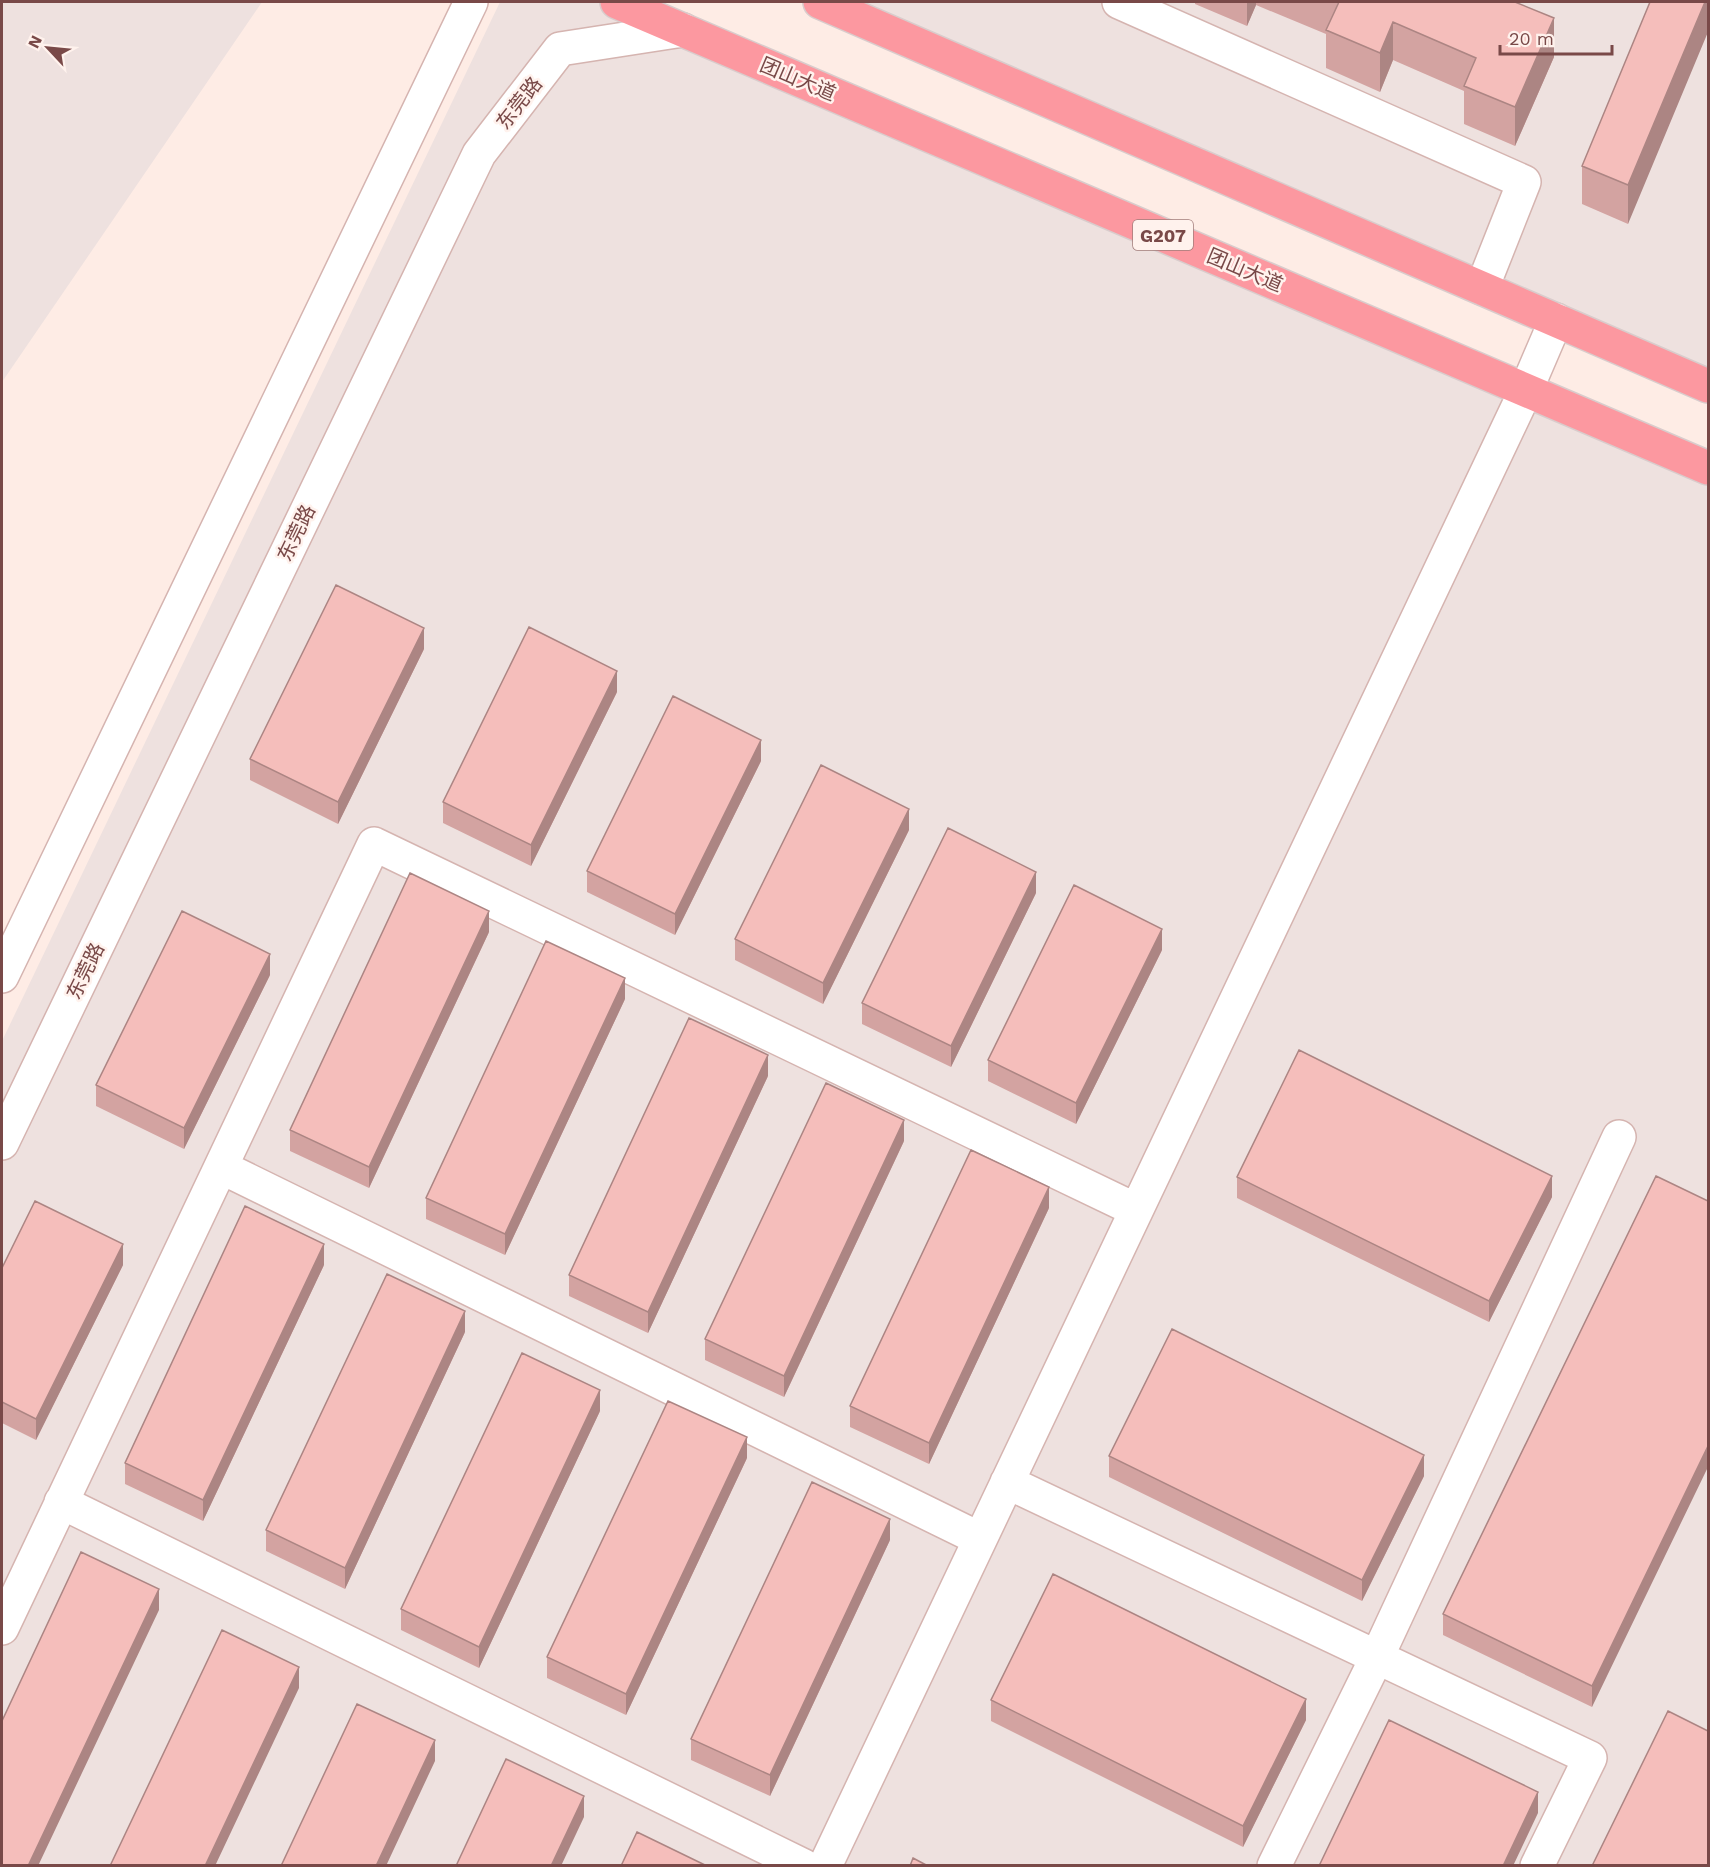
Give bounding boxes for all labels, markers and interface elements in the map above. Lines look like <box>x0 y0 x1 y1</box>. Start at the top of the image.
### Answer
north arrow <box>18 18 78 78</box>
scale bar <box>1500 18 1612 56</box>
text: 20 m <box>1509 28 1554 49</box>
text: N <box>24 32 46 51</box>
street label: 团山大道 <box>756 52 840 106</box>
street label: 东莞路 <box>491 72 547 134</box>
road number: G207 <box>1133 220 1193 250</box>
street label: 团山大道 <box>1203 243 1287 297</box>
street label: 东莞路 <box>272 501 320 565</box>
street label: 东莞路 <box>61 939 109 1003</box>

